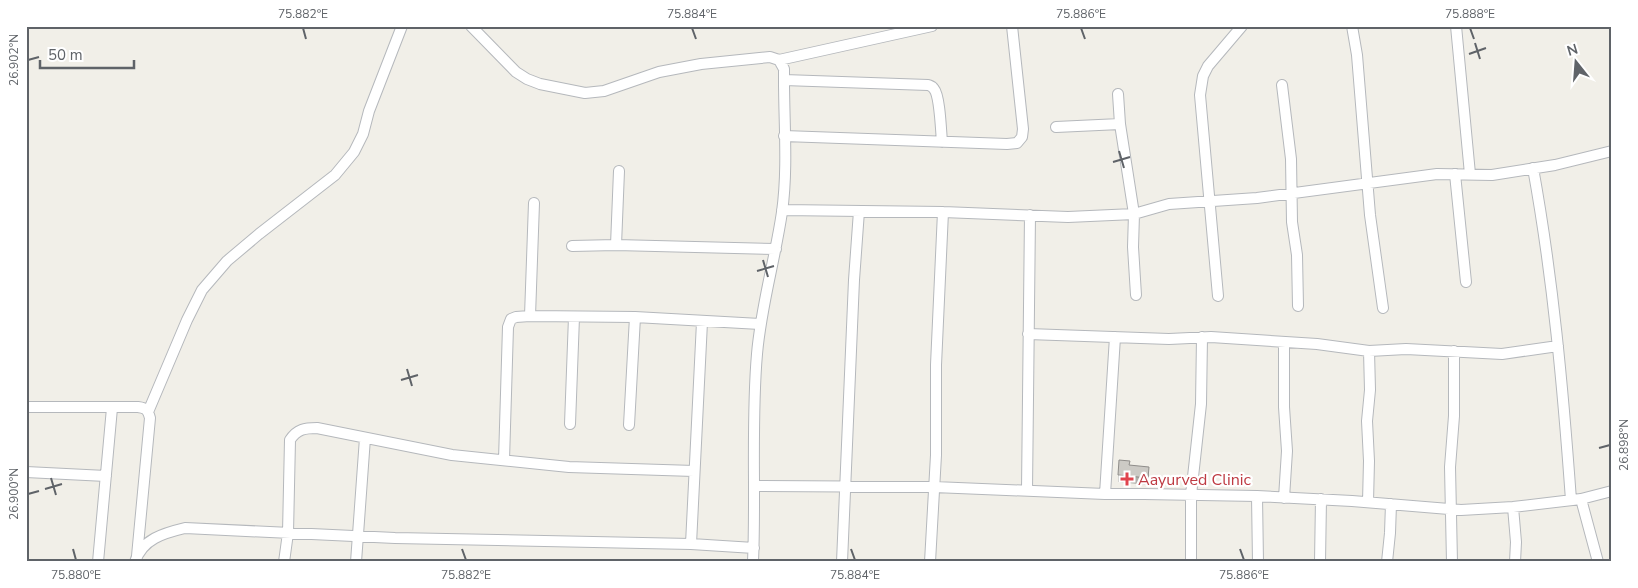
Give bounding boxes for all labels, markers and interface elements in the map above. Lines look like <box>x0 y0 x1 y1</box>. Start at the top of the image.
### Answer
text: 75.882°E <box>278 6 328 22</box>
text: 75.884°E <box>667 6 717 22</box>
text: 75.886°E <box>1056 6 1106 22</box>
text: 75.888°E <box>1445 6 1495 22</box>
text: 26.902°N <box>6 34 22 86</box>
scale bar <box>40 38 134 70</box>
north arrow <box>1550 38 1600 88</box>
text: N <box>1565 39 1580 61</box>
text: 50 m <box>48 45 83 65</box>
text: 26.898°N <box>1616 419 1632 471</box>
text: 26.900°N <box>6 468 22 520</box>
place label: Aayurved Clinic <box>1138 469 1252 491</box>
marker: Aayurved Clinic <box>1120 472 1134 486</box>
text: 75.880°E <box>51 567 101 583</box>
text: 75.882°E <box>441 567 491 583</box>
text: 75.884°E <box>830 567 880 583</box>
text: 75.886°E <box>1219 567 1269 583</box>

